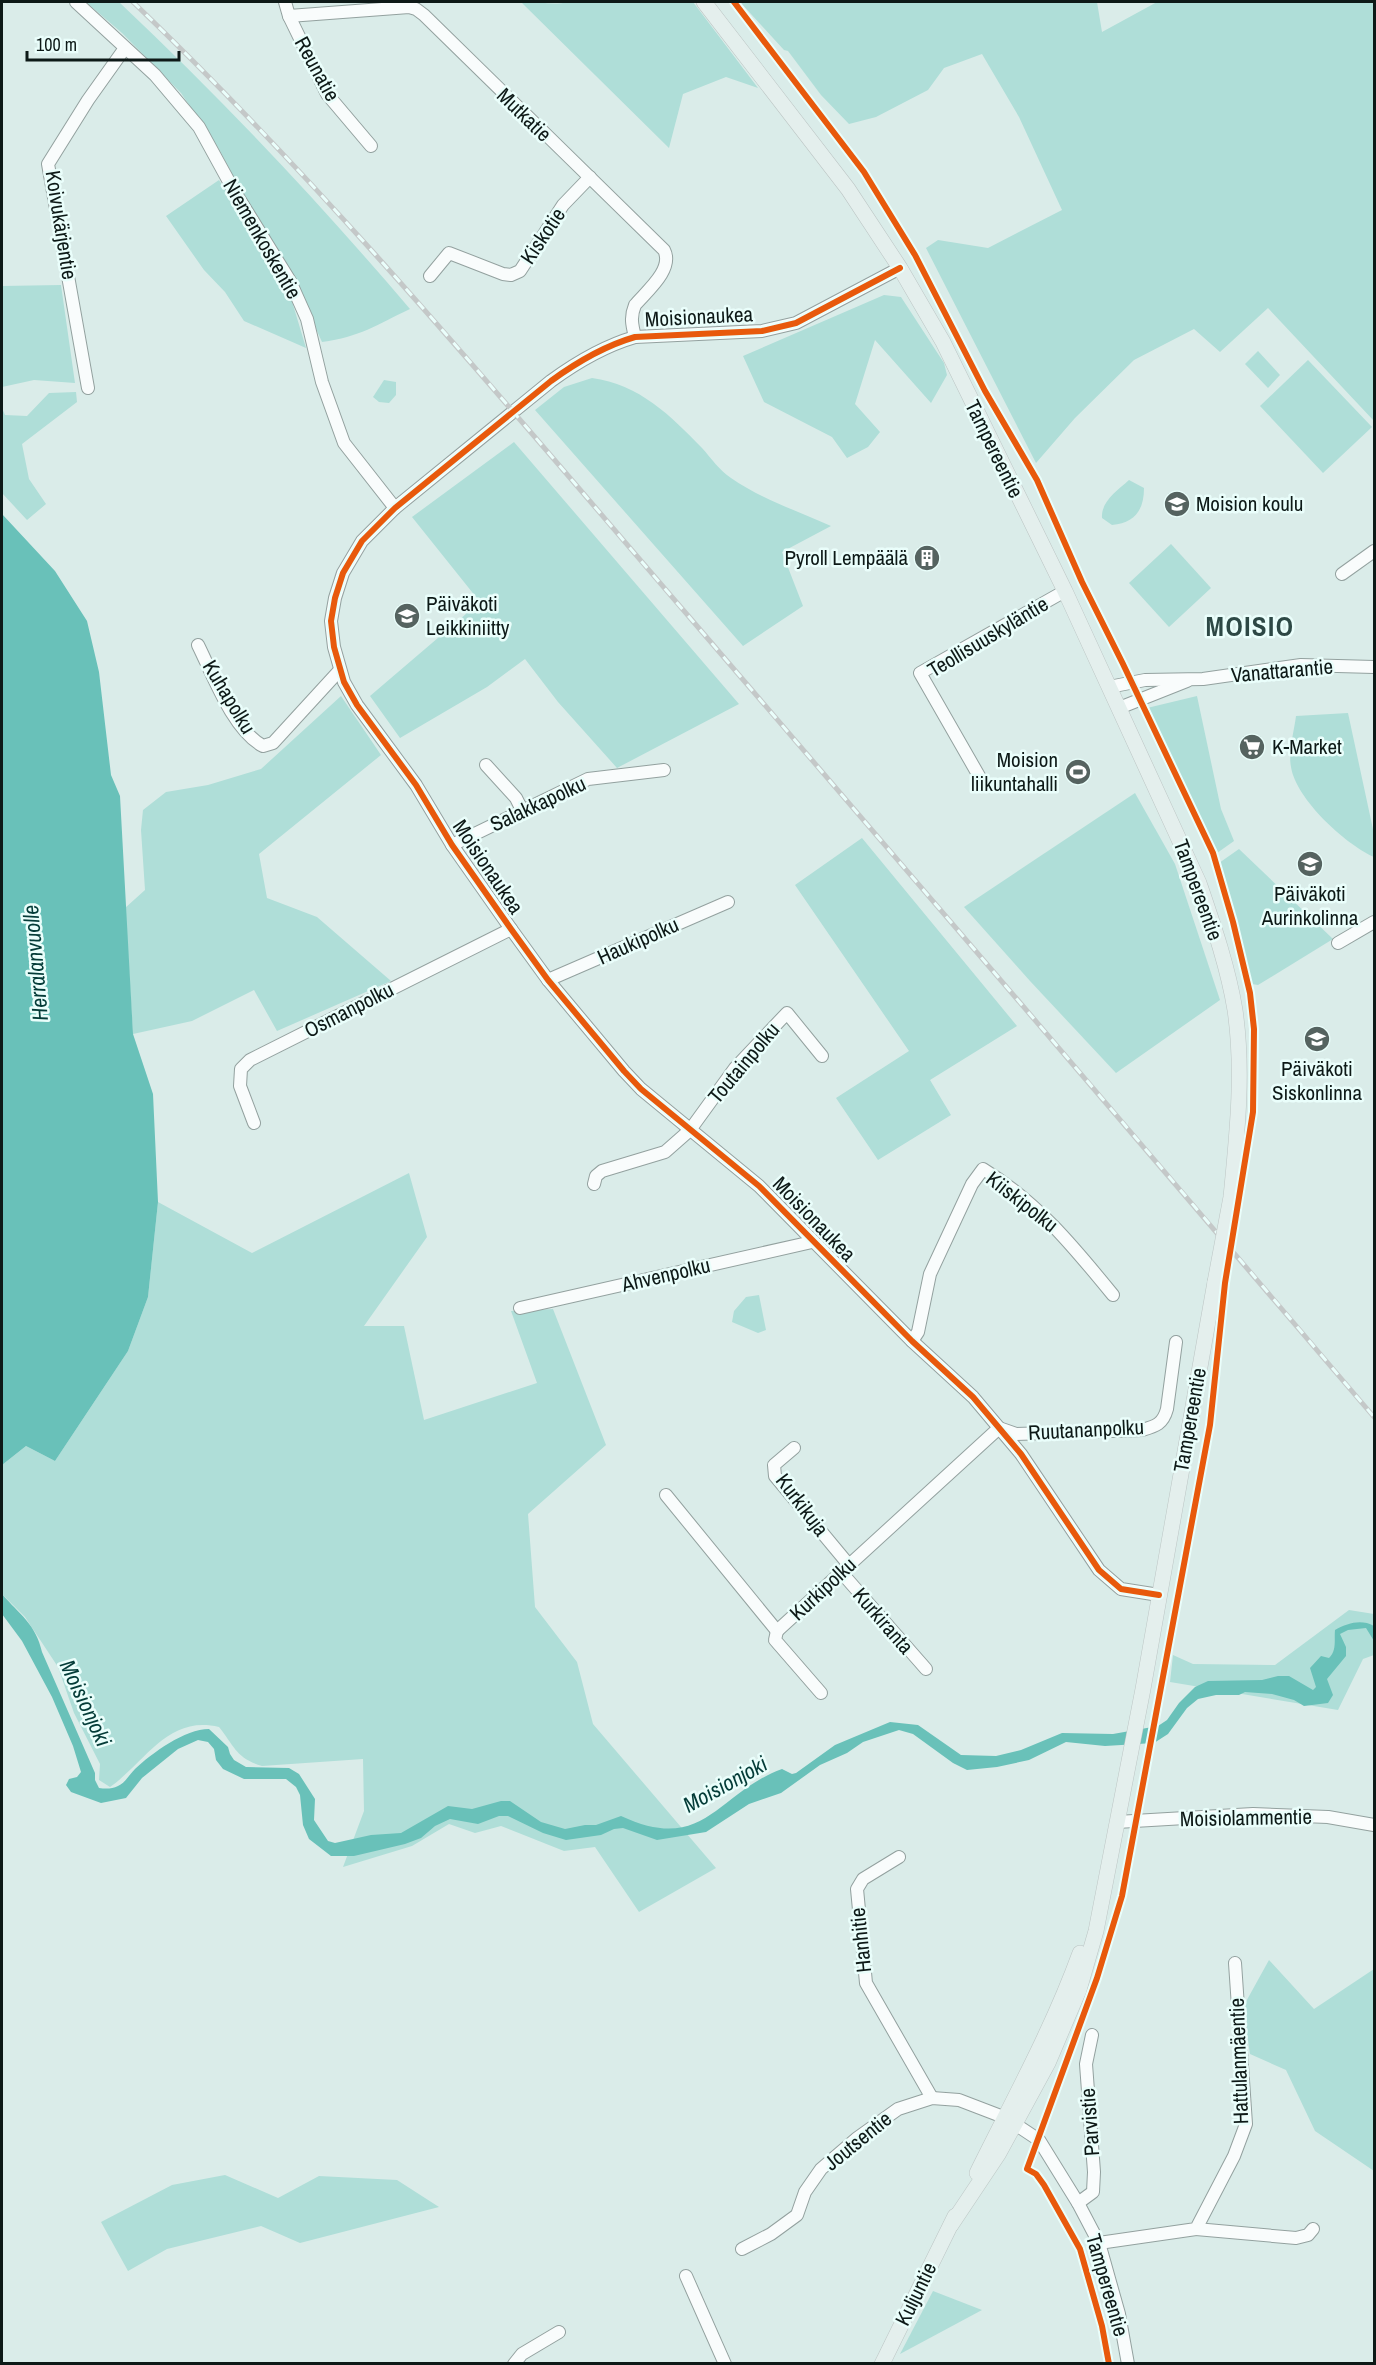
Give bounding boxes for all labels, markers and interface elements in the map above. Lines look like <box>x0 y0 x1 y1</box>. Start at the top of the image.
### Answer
scale bar <box>27 24 178 62</box>
street label: Reunatie <box>288 31 347 106</box>
text: 100 m <box>36 32 77 57</box>
street label: Mutkatie <box>491 81 558 148</box>
street label: Koivukärjentie <box>39 168 84 282</box>
street label: Niemenkoskentie <box>216 173 308 304</box>
street label: Kiskotie <box>513 202 572 270</box>
street label: Moisionaukea <box>644 299 754 334</box>
street label: Tampereentie <box>958 395 1031 503</box>
school or university icon: Moision koulu <box>1162 489 1192 519</box>
place label: Moision koulu <box>1196 489 1303 518</box>
place label: Pyroll Lempäälä <box>785 543 908 572</box>
building icon: Pyroll Lempäälä <box>912 543 942 573</box>
place label: Päiväkoti Leikkiniitty <box>426 589 510 642</box>
street label: Teollisuuskyläntie <box>922 589 1053 684</box>
school or university icon: Päiväkoti Leikkiniitty <box>392 601 422 631</box>
district label: MOISIO <box>1206 608 1294 644</box>
street label: Vanattarantie <box>1230 652 1334 689</box>
street label: Kuhapolku <box>196 654 263 739</box>
supermarket icon: K-Market <box>1237 732 1267 762</box>
place label: K-Market <box>1272 732 1342 761</box>
place label: Moision liikuntahalli <box>971 745 1058 798</box>
sports icon: Moision liikuntahalli <box>1063 757 1093 787</box>
street label: Salakkapolku <box>485 769 590 838</box>
street label: Moisionaukea <box>446 814 531 920</box>
street label: Tampereentie <box>1167 835 1230 944</box>
school or university icon: Päiväkoti Aurinkolinna <box>1295 849 1325 879</box>
place label: Päiväkoti Aurinkolinna <box>1261 879 1359 932</box>
water label: Herralanvuolle <box>15 904 55 1022</box>
street label: Haukipolku <box>593 910 683 971</box>
street label: Osmanpolku <box>299 975 398 1044</box>
street label: Toutainpolku <box>701 1016 786 1109</box>
school or university icon: Päiväkoti Siskonlinna <box>1302 1024 1332 1054</box>
place label: Päiväkoti Siskonlinna <box>1272 1054 1362 1107</box>
street label: Kiiskipolku <box>980 1164 1064 1239</box>
street label: Moisionaukea <box>766 1170 863 1268</box>
street label: Ahvenpolku <box>618 1250 713 1299</box>
street label: Tampereentie <box>1166 1365 1213 1474</box>
street label: Ruutananpolku <box>1027 1412 1145 1447</box>
street label: Kurkikuja <box>769 1467 836 1542</box>
street label: Kurkipolku <box>783 1550 862 1627</box>
street label: Kurkiranta <box>846 1581 921 1660</box>
water label: Moisionjoki <box>53 1655 119 1751</box>
water label: Moisionjoki <box>677 1749 773 1819</box>
street label: Moisiolammentie <box>1180 1802 1312 1833</box>
street label: Hanhitie <box>843 1906 878 1974</box>
street label: Hattulanmäentie <box>1222 1997 1255 2125</box>
street label: Parvistie <box>1073 2087 1106 2157</box>
street label: Joutsentie <box>818 2104 898 2177</box>
street label: Tampereentie <box>1079 2230 1136 2340</box>
street label: Kuljuntie <box>888 2257 943 2330</box>

